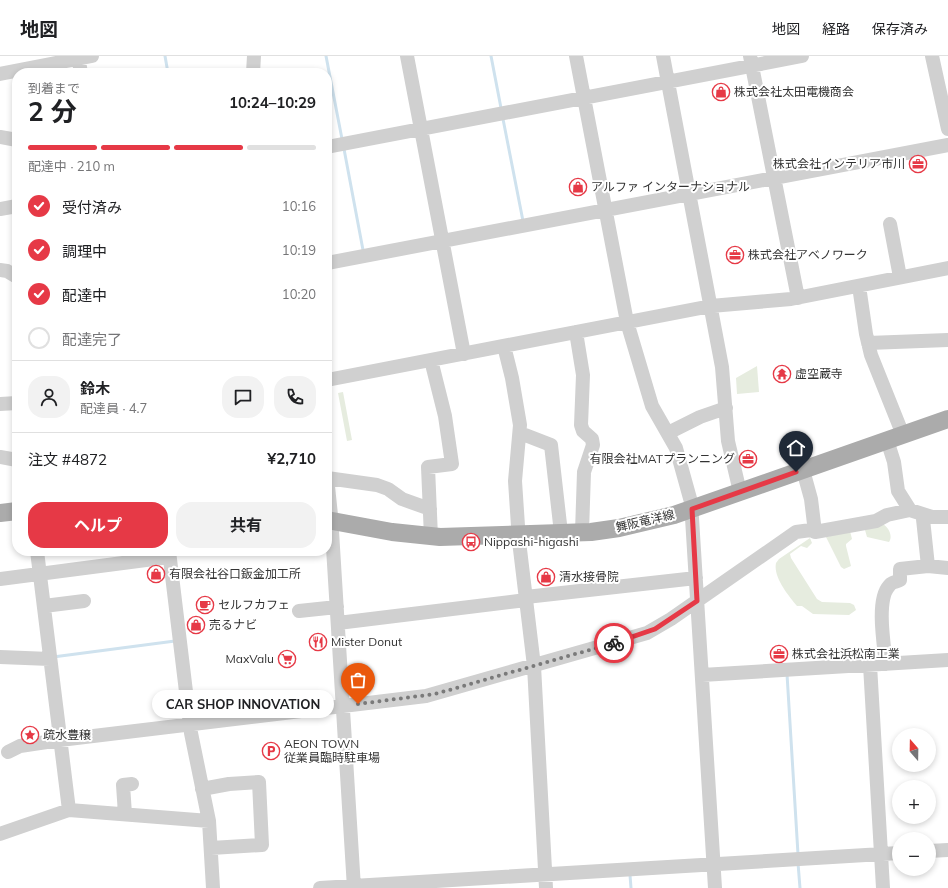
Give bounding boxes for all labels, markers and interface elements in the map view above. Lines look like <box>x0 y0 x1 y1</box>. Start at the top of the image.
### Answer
text: 地図 <box>20 17 58 41</box>
text: 地図 <box>772 20 800 38</box>
text: 経路 <box>822 20 850 38</box>
text: 保存済み <box>872 20 928 38</box>
text: 到着まで <box>28 80 80 96</box>
shop icon: 株式会社太田電機商会 <box>711 82 731 102</box>
place label: 株式会社太田電機商会 <box>734 84 854 99</box>
text: 10:24–10:29 <box>229 93 316 112</box>
text: 2 分 <box>28 95 77 128</box>
office icon: 株式会社インテリア市川 <box>908 154 928 174</box>
place label: 株式会社インテリア市川 <box>773 156 905 171</box>
text: 配達中 · 210 m <box>28 158 115 174</box>
shop icon: アルファ インターナショナル <box>568 177 588 197</box>
place label: アルファ インターナショナル <box>591 179 750 194</box>
icon: check <box>28 195 50 217</box>
text: 受付済み <box>62 198 122 217</box>
text: 10:16 <box>282 198 316 214</box>
icon: check <box>28 239 50 261</box>
text: 調理中 <box>62 242 107 261</box>
text: 10:19 <box>282 242 316 258</box>
office icon: 株式会社アベノワーク <box>725 245 745 265</box>
place label: 株式会社アベノワーク <box>748 247 868 262</box>
icon: check <box>28 283 50 305</box>
text: 配達中 <box>62 286 107 305</box>
text: 10:20 <box>282 286 316 302</box>
text: 配達完了 <box>62 330 122 349</box>
temple icon: 虚空蔵寺 <box>772 364 792 384</box>
place label: 虚空蔵寺 <box>795 366 843 381</box>
button: person <box>28 376 70 418</box>
button: chat <box>222 376 264 418</box>
button: phone <box>274 376 316 418</box>
text: 鈴木 <box>80 379 110 398</box>
text: 配達員 · 4.7 <box>80 400 147 416</box>
pin <box>779 431 813 472</box>
icon: home <box>785 437 807 459</box>
text: ¥2,710 <box>267 449 316 468</box>
office icon: 有限会社MATプランニング <box>738 449 758 469</box>
text: 注文 #4872 <box>28 450 107 469</box>
place label: 有限会社MATプランニング <box>590 451 735 466</box>
button: ヘルプ <box>28 502 168 548</box>
button: 共有 <box>176 502 316 548</box>
street label: 舞阪竜洋線 <box>614 506 676 535</box>
bus stop icon: Nippashi-higashi <box>461 532 481 552</box>
place label: Nippashi-higashi <box>484 534 579 549</box>
shop icon: 有限会社谷口鈑金加工所 <box>146 564 166 584</box>
place label: 有限会社谷口鈑金加工所 <box>169 566 301 581</box>
shop icon: 清水接骨院 <box>536 567 556 587</box>
place label: 清水接骨院 <box>559 569 619 584</box>
cafe icon: セルフカフェ <box>195 595 215 615</box>
place label: セルフカフェ <box>218 597 290 612</box>
shop icon: 売るナビ <box>186 615 206 635</box>
place label: 売るナビ <box>209 617 257 632</box>
courier <box>594 623 634 663</box>
restaurant icon: Mister Donut <box>308 632 328 652</box>
icon: bike <box>603 632 625 654</box>
place label: Mister Donut <box>331 634 402 649</box>
office icon: 株式会社浜松南工業 <box>769 644 789 664</box>
place label: 株式会社浜松南工業 <box>792 646 900 661</box>
supermarket icon: MaxValu <box>277 649 297 669</box>
place label: MaxValu <box>225 651 274 666</box>
pin <box>341 663 375 704</box>
icon: bag <box>347 669 369 691</box>
callout: CAR SHOP INNOVATION <box>152 690 334 718</box>
text: CAR SHOP INNOVATION <box>166 696 320 712</box>
place icon: 疏水豊穣 <box>20 725 40 745</box>
place label: 疏水豊穣 <box>43 727 91 742</box>
north arrow <box>892 728 936 772</box>
map controls <box>892 728 936 876</box>
place label: AEON TOWN 従業員臨時駐車場 <box>284 736 380 765</box>
parking icon: AEON TOWN 従業員臨時駐車場 <box>261 741 281 761</box>
button: + <box>892 780 936 824</box>
button: − <box>892 832 936 876</box>

